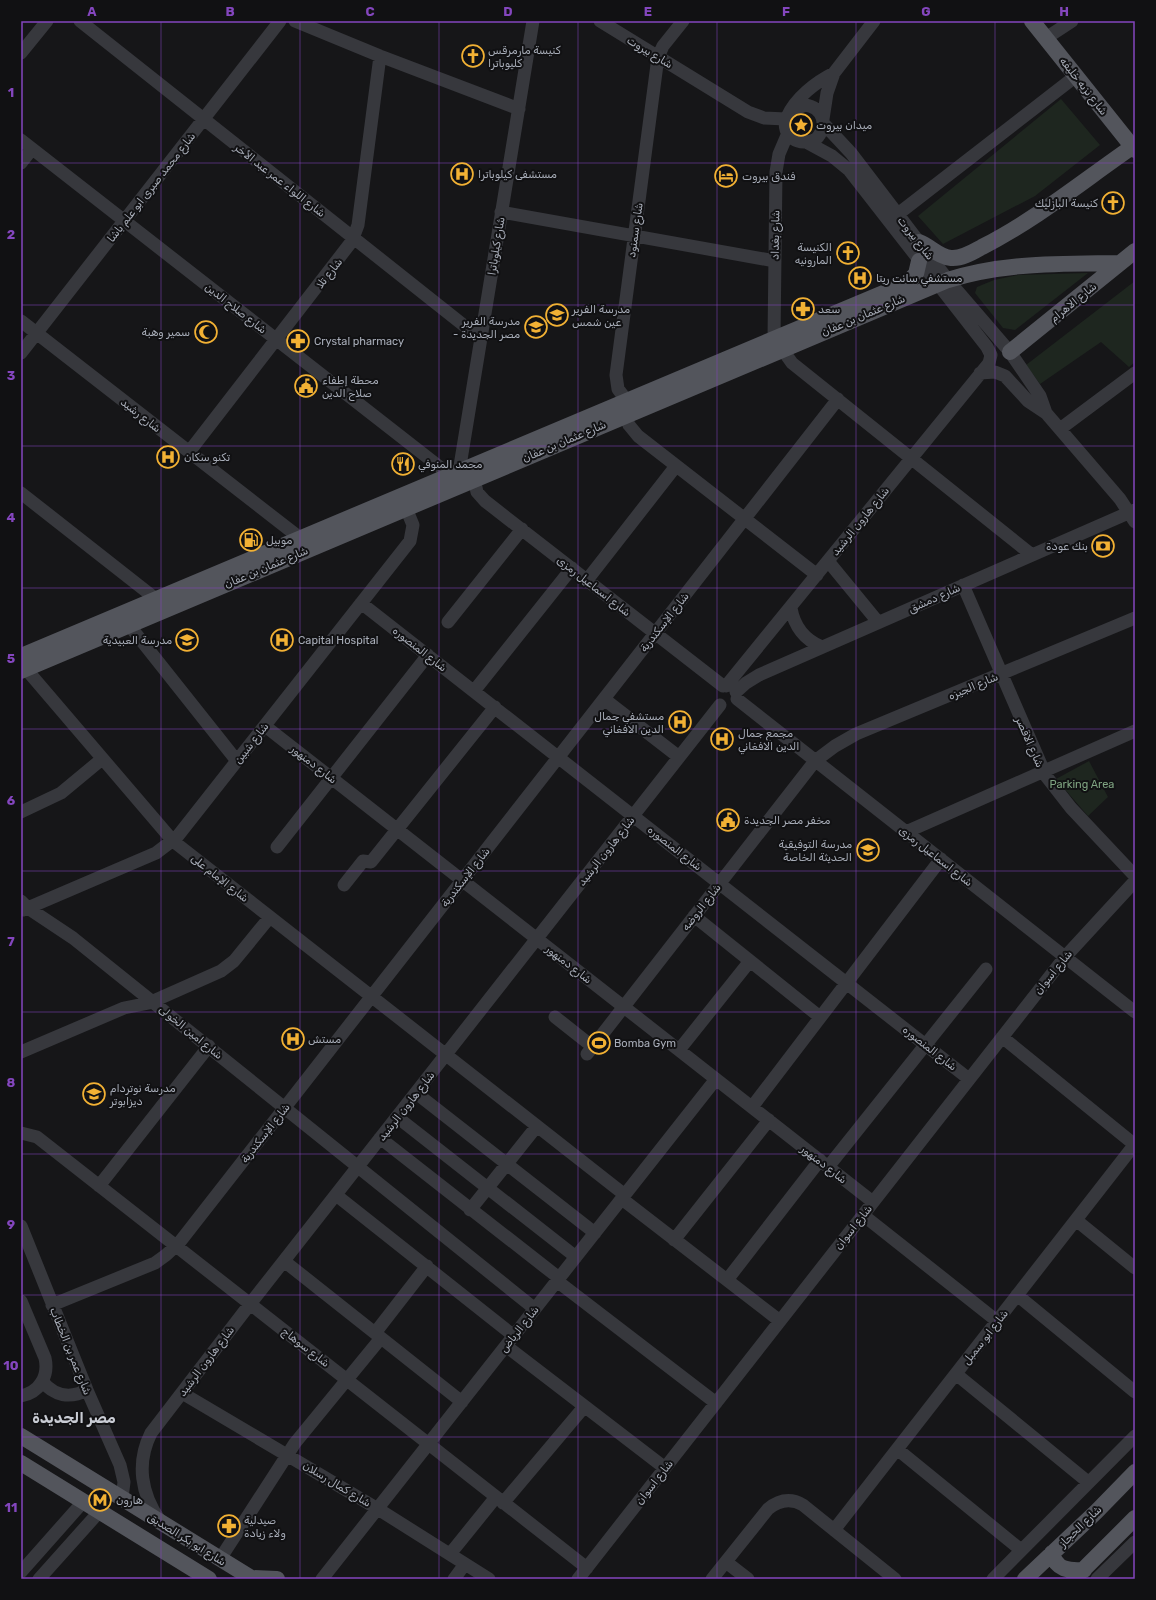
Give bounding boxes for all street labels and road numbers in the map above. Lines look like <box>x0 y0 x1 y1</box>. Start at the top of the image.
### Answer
street label: شارع بيروت <box>623 34 675 73</box>
street label: شارع نزيه خليفه <box>1055 55 1110 119</box>
street label: شارع محمد صبرى ابو علم باشا <box>105 130 200 246</box>
street label: شارع اللواء عمر عبد الأخر <box>230 140 328 222</box>
street label: شارع سمنود <box>625 202 648 259</box>
street label: شارع بغداد <box>769 210 784 260</box>
street label: شارع بيروت <box>893 214 936 264</box>
street label: شارع كيلوباترا <box>485 216 509 276</box>
street label: شارع تلا <box>314 256 347 292</box>
street label: شارع صلاح الدين <box>201 280 269 338</box>
street label: شارع الاهرام <box>1047 280 1100 327</box>
street label: شارع عثمان بن عفان <box>819 292 908 341</box>
street label: شارع رشيد <box>117 396 163 437</box>
street label: شارع عثمان بن عفان <box>520 418 609 467</box>
street label: شارع هارون الرشيد <box>829 484 894 560</box>
street label: شارع عثمان بن عفان <box>222 544 311 593</box>
street label: شارع اسماعيل رمزى <box>553 554 633 621</box>
street label: شارع دمشق <box>906 581 963 617</box>
street label: شارع الإسكندرية <box>637 590 693 656</box>
street label: شارع المنصوره <box>389 624 449 676</box>
street label: شارع الجيزه <box>946 670 1001 705</box>
street label: شارع الاقصر <box>1010 714 1046 770</box>
street label: شارع شبين <box>231 720 273 768</box>
street label: شارع دمنهور <box>286 742 339 788</box>
street label: شارع هارون الرشيد <box>575 814 639 890</box>
street label: شارع المنصوره <box>644 823 704 875</box>
street label: شارع اسماعيل رمزى <box>895 824 975 891</box>
street label: شارع الإسكندرية <box>438 845 494 911</box>
street label: شارع الإمام على <box>187 852 251 907</box>
street label: شارع الروضه <box>679 881 725 935</box>
street label: شارع دمنهور <box>541 942 594 988</box>
street label: شارع اسوان <box>1032 948 1077 998</box>
street label: شارع امين الخولى <box>155 1003 225 1064</box>
street label: شارع المنصوره <box>899 1023 959 1075</box>
street label: شارع هارون الرشيد <box>375 1069 439 1145</box>
street label: شارع الإسكندرية <box>238 1101 294 1167</box>
street label: شارع دمنهور <box>796 1142 849 1188</box>
street label: شارع اسوان <box>832 1202 876 1253</box>
street label: شارع الرياض <box>497 1303 543 1356</box>
street label: شارع عمر بن الخطاب <box>45 1305 94 1398</box>
street label: شارع ابو سمبل <box>960 1307 1012 1369</box>
street label: شارع هارون الرشيد <box>176 1324 239 1400</box>
street label: شارع سوهاج <box>278 1325 332 1372</box>
street label: شارع اسوان <box>633 1457 677 1508</box>
street label: شارع كمال رسلان <box>299 1459 373 1512</box>
street label: شارع الحجاز <box>1056 1503 1106 1552</box>
street label: شارع ابو بكر الصديق <box>144 1510 228 1570</box>

